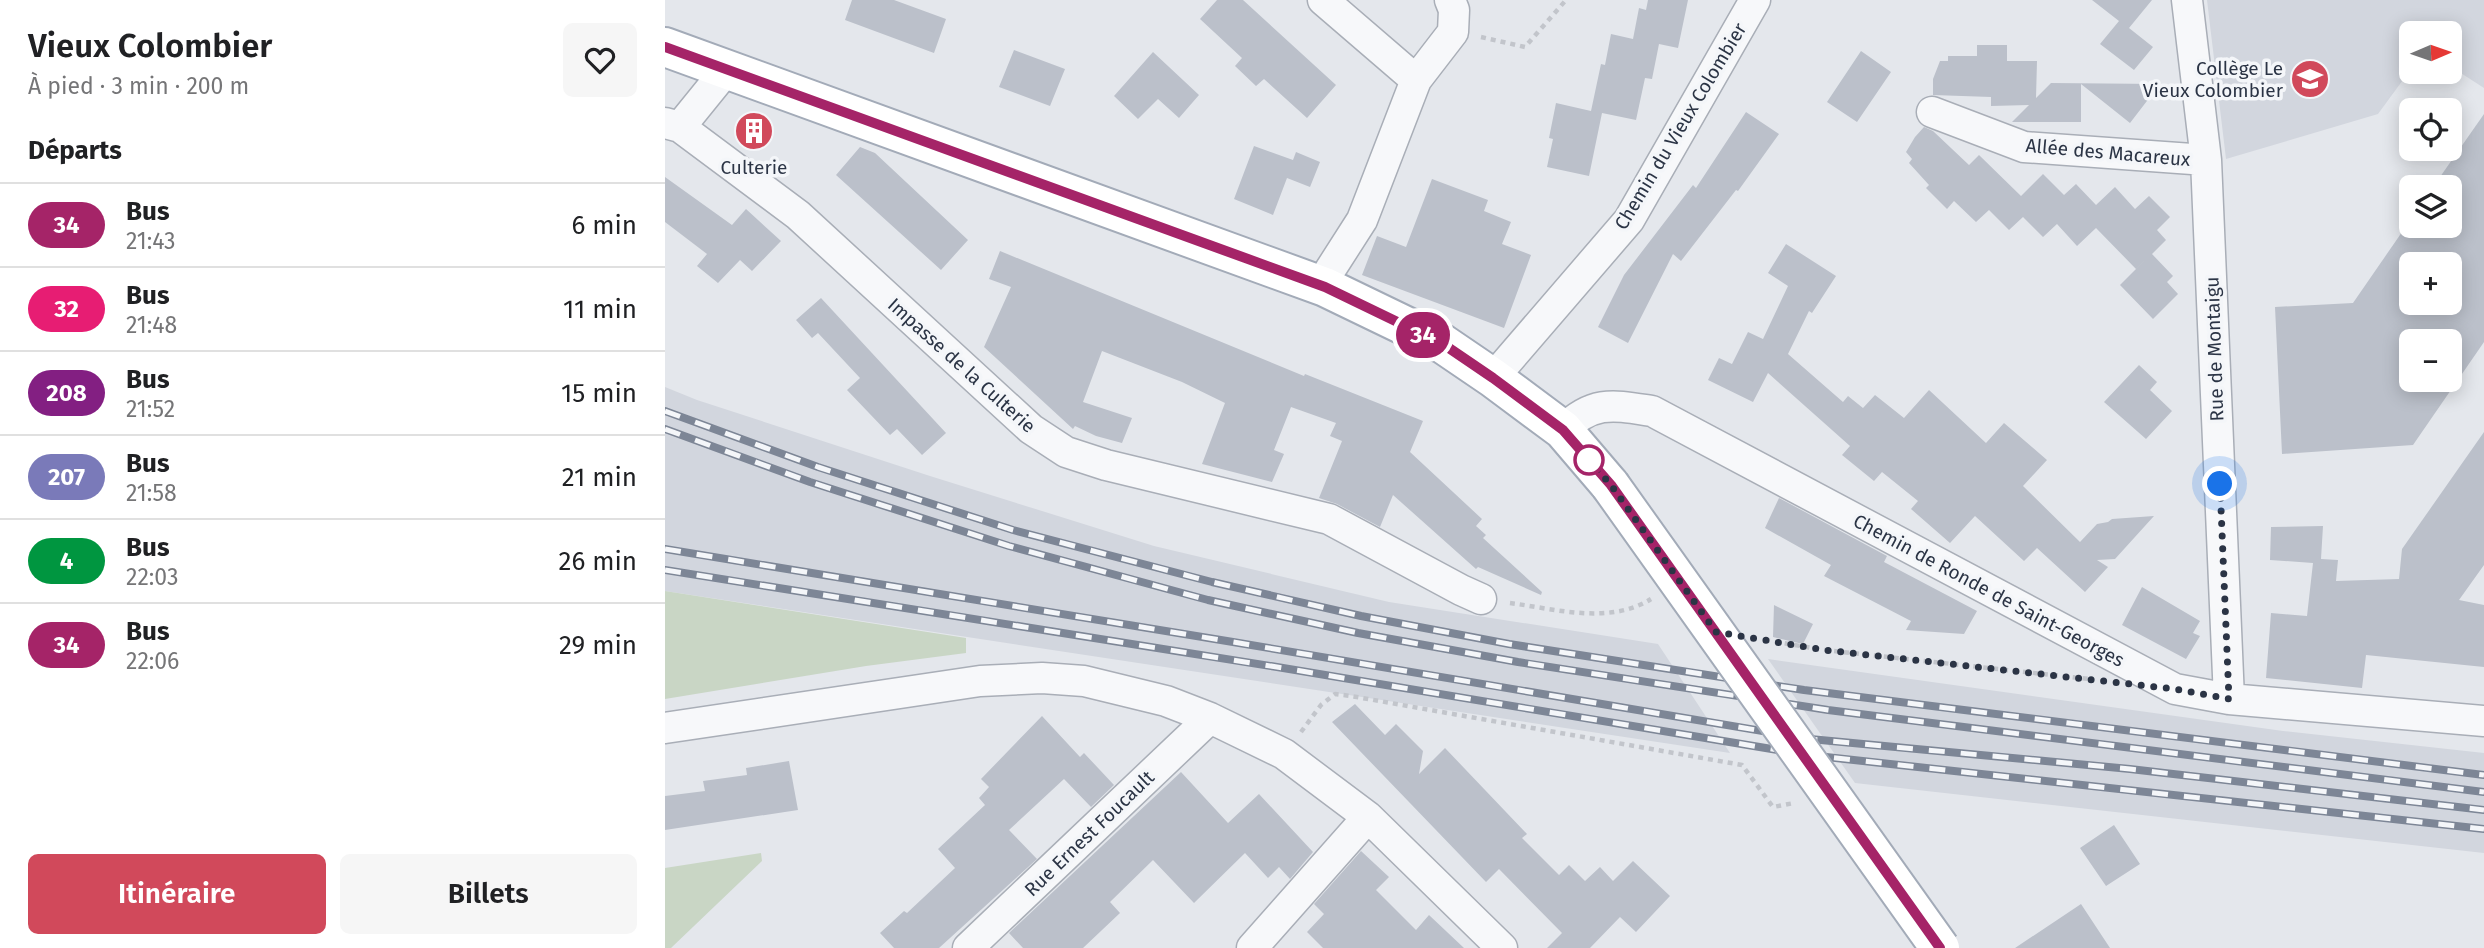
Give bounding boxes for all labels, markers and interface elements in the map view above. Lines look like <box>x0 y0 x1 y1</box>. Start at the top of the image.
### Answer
street label: Chemin du Vieux Colombier <box>1609 18 1752 234</box>
north arrow <box>2399 21 2462 84</box>
map controls <box>2399 21 2462 392</box>
button: heart <box>563 23 637 97</box>
text: Vieux Colombier <box>28 26 272 66</box>
place label: Collège Le Vieux Colombier <box>2143 57 2284 102</box>
school or university icon: Collège Le Vieux Colombier <box>2289 58 2331 100</box>
text: À pied · 3 min · 200 m <box>28 72 249 100</box>
button: locate <box>2399 98 2462 161</box>
building icon: Culterie <box>733 110 775 152</box>
street label: Allée des Macareux <box>2025 134 2192 171</box>
text: Départs <box>28 135 122 166</box>
place label: Culterie <box>721 156 787 179</box>
button: layers <box>2399 175 2462 238</box>
text: Bus <box>126 196 169 227</box>
text: 6 min <box>571 210 637 241</box>
text: 34 <box>54 211 80 239</box>
text: 21:43 <box>126 227 176 255</box>
button: + <box>2399 252 2462 315</box>
street label: Rue de Montaigu <box>2200 276 2229 422</box>
text: Bus <box>126 280 169 311</box>
street label: Impasse de la Culterie <box>883 293 1040 438</box>
text: 11 min <box>563 294 637 325</box>
text: 32 <box>54 295 79 323</box>
text: 21:48 <box>126 311 177 339</box>
line badge: 34 <box>1391 312 1455 358</box>
text: 34 <box>1410 321 1436 349</box>
button: − <box>2399 329 2462 392</box>
text: Bus <box>126 364 169 395</box>
text: 15 min <box>561 378 637 409</box>
text: 208 <box>46 379 87 407</box>
text: 21:52 <box>126 395 175 423</box>
unlabelled marker <box>1574 445 1604 475</box>
text: Bus <box>126 448 169 479</box>
text: 21 min <box>562 462 637 493</box>
text: 207 <box>48 463 85 491</box>
your location <box>2202 466 2237 501</box>
text: 21:58 <box>126 479 177 507</box>
street label: Chemin de Ronde de Saint-Georges <box>1849 509 2128 672</box>
text: Bus <box>126 532 169 563</box>
text: 26 min <box>559 546 637 577</box>
text: 4 <box>60 547 73 575</box>
text: 22:03 <box>126 563 178 591</box>
text: Bus <box>126 616 169 647</box>
text: 29 min <box>559 630 637 661</box>
text: 34 <box>54 631 80 659</box>
text: 22:06 <box>126 647 179 675</box>
street label: Rue Ernest Foucault <box>1020 766 1159 901</box>
button: Itinéraire <box>28 854 326 934</box>
button: Billets <box>340 854 637 934</box>

